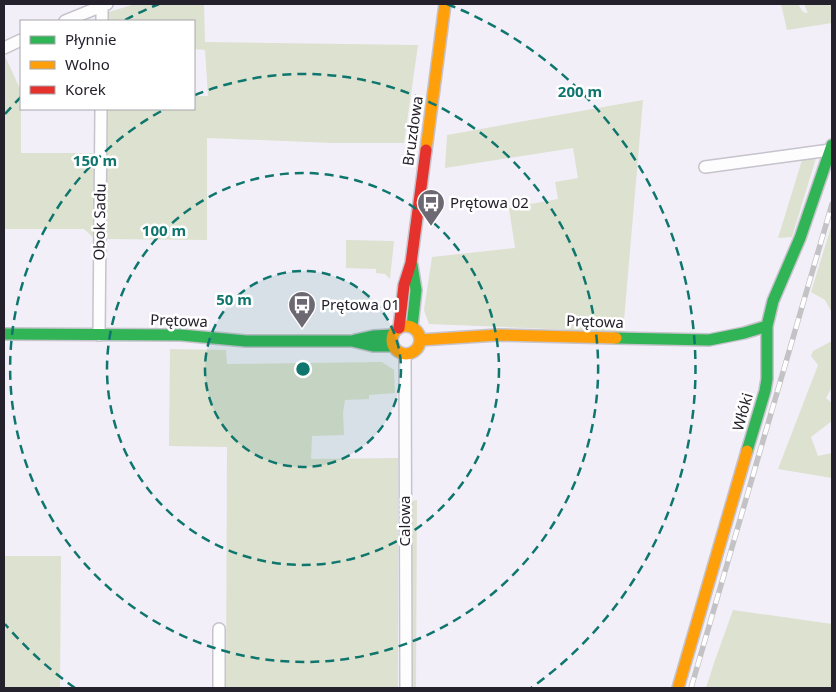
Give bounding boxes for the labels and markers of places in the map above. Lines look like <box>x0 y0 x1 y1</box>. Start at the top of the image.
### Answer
bus stop icon: Prętowa 02 <box>416 188 446 227</box>
place label: Prętowa 02 <box>450 192 529 212</box>
bus stop icon: Prętowa 01 <box>287 290 317 329</box>
place label: Prętowa 01 <box>321 294 400 314</box>
centre of rings <box>294 360 312 378</box>

